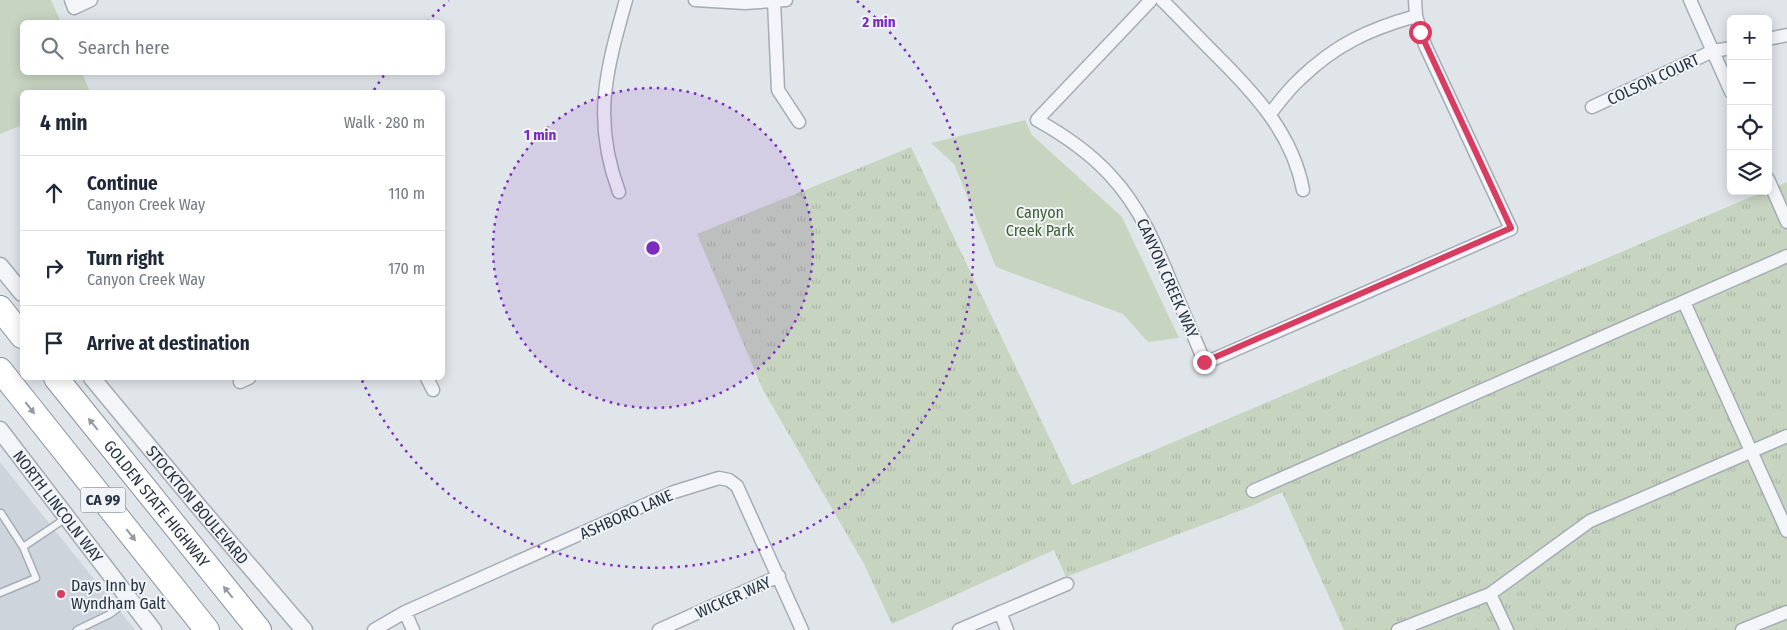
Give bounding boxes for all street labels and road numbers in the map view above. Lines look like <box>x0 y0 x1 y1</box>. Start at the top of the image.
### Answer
street label: COLSON COURT <box>1604 50 1703 109</box>
street label: CANYON CREEK WAY <box>1133 215 1202 341</box>
street label: GOLDEN STATE HIGHWAY <box>100 436 213 571</box>
street label: STOCKTON BOULEVARD <box>142 442 252 568</box>
street label: NORTH LINCOLN WAY <box>9 447 107 566</box>
street label: ASHBORO LANE <box>577 485 676 543</box>
road number: CA 99 <box>80 488 126 512</box>
street label: WICKER WAY <box>693 572 774 622</box>

